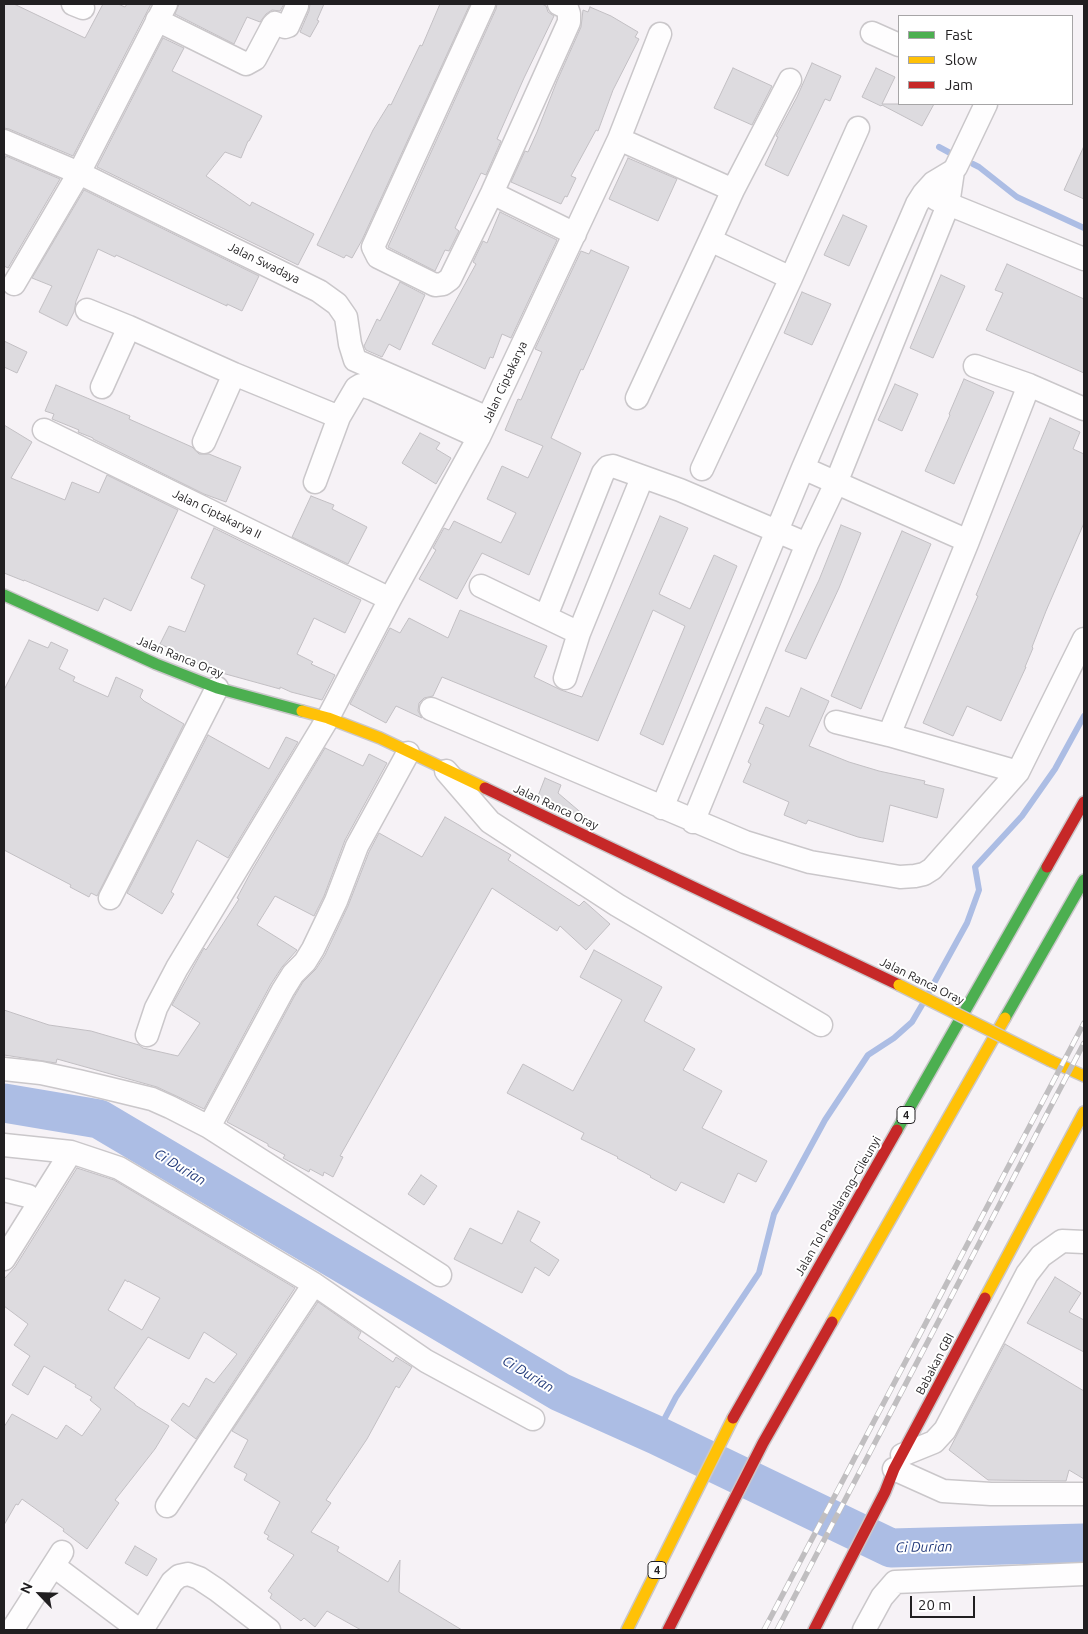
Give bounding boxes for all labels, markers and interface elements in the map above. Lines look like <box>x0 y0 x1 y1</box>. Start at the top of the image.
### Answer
legend <box>898 15 1073 105</box>
text: Fast <box>945 26 972 43</box>
text: Slow <box>945 51 977 68</box>
text: Jam <box>945 76 973 93</box>
street label: Jalan Swadaya <box>226 239 302 287</box>
street label: Jalan Ciptakarya <box>480 339 530 425</box>
street label: Jalan Ciptakarya II <box>170 486 264 542</box>
street label: Jalan Ranca Oray <box>135 633 225 681</box>
street label: Jalan Ranca Oray <box>511 781 601 833</box>
street label: Jalan Ranca Oray <box>878 954 966 1008</box>
road number: 4 <box>897 1106 915 1124</box>
street label: Jalan Tol Padalarang–Cileunyi <box>792 1134 884 1278</box>
water label: Ci Durian <box>151 1145 209 1189</box>
street label: Babakan GBI <box>913 1331 957 1397</box>
water label: Ci Durian <box>499 1352 557 1396</box>
water label: Ci Durian <box>895 1538 953 1556</box>
road number: 4 <box>648 1562 666 1578</box>
north arrow <box>15 1569 65 1619</box>
text: N <box>17 1580 36 1596</box>
scale bar <box>913 1586 978 1618</box>
text: 20 m <box>918 1596 951 1613</box>

